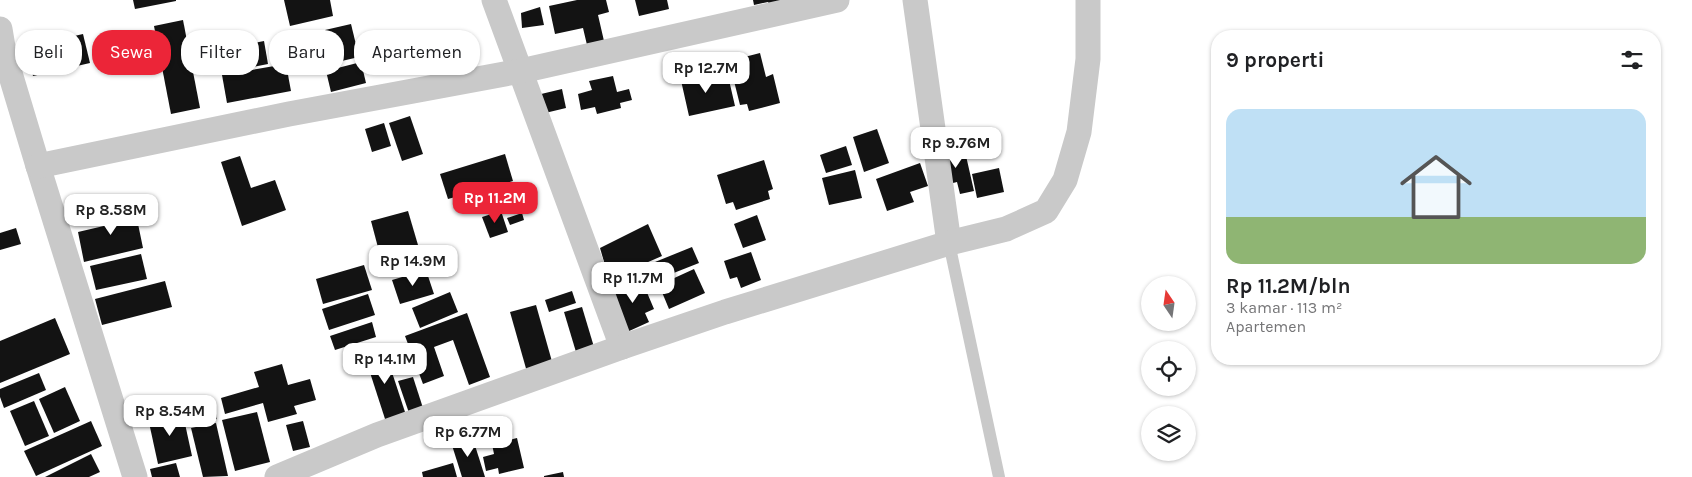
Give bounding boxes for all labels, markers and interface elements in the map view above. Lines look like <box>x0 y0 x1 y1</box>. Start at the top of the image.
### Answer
chip: Beli <box>15 30 82 75</box>
chip: Sewa <box>92 30 171 75</box>
chip: Filter <box>181 30 259 75</box>
chip: Baru <box>269 30 344 75</box>
chip: Apartemen <box>354 30 480 75</box>
icon: filters <box>1618 46 1646 74</box>
text: 9 properti <box>1226 48 1324 72</box>
pin: Rp 12.7M <box>654 52 758 94</box>
text: Rp 12.7M <box>674 58 738 77</box>
pin: Rp 9.76M <box>904 126 1008 169</box>
text: Rp 9.76M <box>922 133 990 152</box>
icon: home <box>1391 142 1481 232</box>
pin: Rp 11.2M <box>443 182 547 224</box>
text: Rp 11.2M <box>464 188 526 207</box>
pin: Rp 8.58M <box>59 194 163 236</box>
text: Rp 8.58M <box>75 200 147 219</box>
pin: Rp 14.9M <box>361 244 465 287</box>
text: Rp 14.9M <box>380 251 446 270</box>
pin: Rp 11.7M <box>581 262 685 304</box>
text: Rp 11.7M <box>603 268 663 287</box>
text: Rp 11.2M/bln <box>1226 274 1350 298</box>
north arrow <box>1141 276 1196 331</box>
map controls <box>1141 276 1196 461</box>
text: 3 kamar · 113 m² <box>1226 298 1342 317</box>
text: Apartemen <box>1226 317 1306 336</box>
button: locate <box>1141 341 1196 396</box>
pin: Rp 14.1M <box>333 342 437 385</box>
text: Rp 14.1M <box>354 349 416 368</box>
pin: Rp 8.54M <box>118 394 222 437</box>
text: Rp 8.54M <box>135 401 205 420</box>
button: layers <box>1141 406 1196 461</box>
pin: Rp 6.77M <box>416 416 520 458</box>
text: Rp 6.77M <box>434 422 502 441</box>

